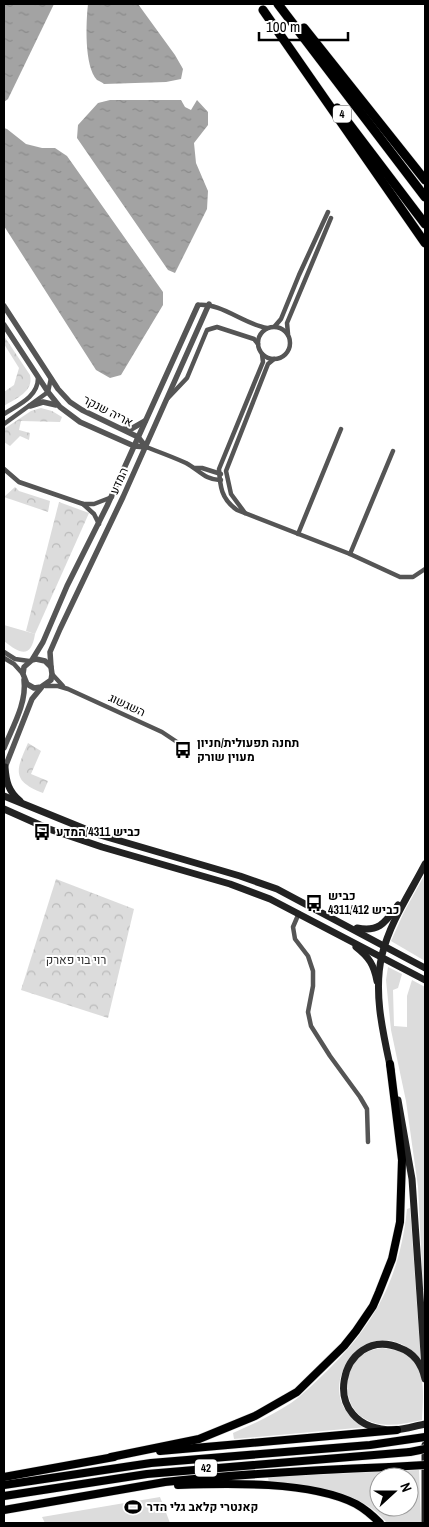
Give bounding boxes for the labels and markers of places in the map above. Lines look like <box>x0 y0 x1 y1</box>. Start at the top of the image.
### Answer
place label: תחנה תפעולית/חניון מעוין שורק <box>197 735 299 765</box>
bus stop icon: תחנה תפעולית/חניון מעוין שורק <box>173 740 193 760</box>
bus stop icon: כביש 4311/המדע <box>32 822 52 842</box>
place label: כביש 4311/המדע <box>56 824 140 840</box>
place label: כביש 4311/כביש 412 <box>328 888 399 918</box>
bus stop icon: כביש 4311/כביש 412 <box>304 893 324 913</box>
sports icon: קאנטרי קלאב גלי הדר <box>123 1497 143 1517</box>
place label: קאנטרי קלאב גלי הדר <box>147 1499 258 1515</box>

